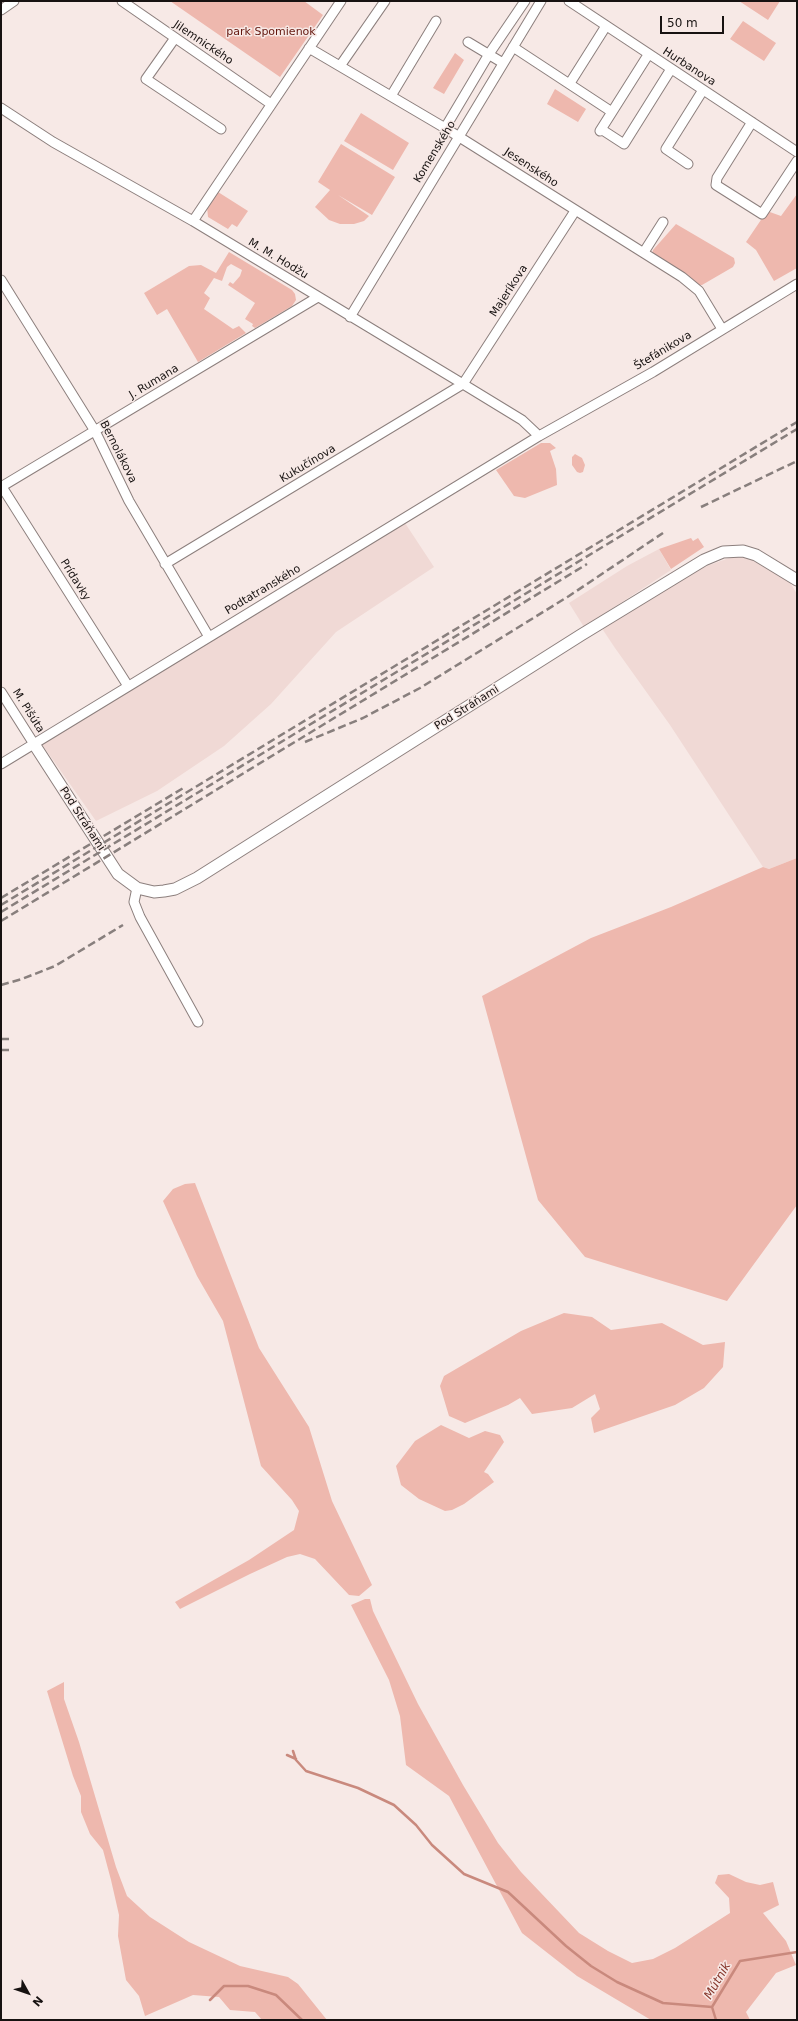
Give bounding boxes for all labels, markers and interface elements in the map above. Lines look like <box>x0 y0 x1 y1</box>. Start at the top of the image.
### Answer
scale bar <box>662 8 726 34</box>
text: 50 m <box>667 16 698 30</box>
street label: Jilemnického <box>171 18 235 68</box>
park label: park Spomienok <box>226 25 316 39</box>
street label: Hurbanova <box>660 45 718 89</box>
street label: Komenského <box>411 119 459 185</box>
street label: Jesenského <box>502 146 560 190</box>
street label: M. M. Hodžu <box>246 236 310 282</box>
street label: Majeríkova <box>487 262 531 320</box>
street label: Štefánikova <box>632 329 694 373</box>
street label: J. Rumana <box>127 362 181 402</box>
street label: Bernolákova <box>97 419 139 485</box>
street label: Kukučínova <box>278 442 338 486</box>
street label: Prídavky <box>57 557 93 603</box>
street label: Podtatranského <box>223 562 303 618</box>
street label: Pod Stráňami <box>432 683 502 733</box>
street label: M. Pišúta <box>9 686 47 736</box>
street label: Pod Stráňami <box>56 785 108 853</box>
water label: Mútnik <box>702 1960 734 2002</box>
north arrow <box>8 1973 48 2013</box>
text: N <box>30 1993 46 2009</box>

